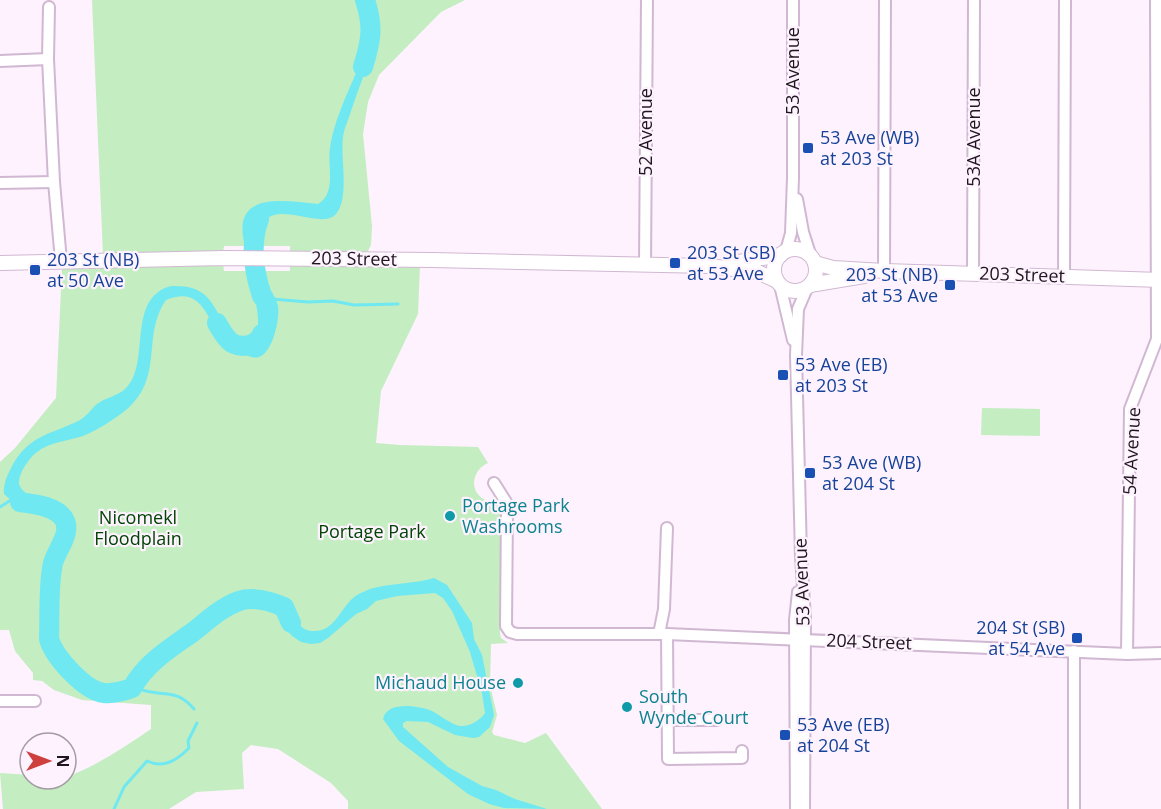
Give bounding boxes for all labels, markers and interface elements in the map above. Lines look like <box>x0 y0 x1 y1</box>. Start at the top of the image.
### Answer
street label: 53 Avenue <box>780 27 804 115</box>
street label: 53A Avenue <box>961 87 985 187</box>
street label: 52 Avenue <box>633 88 657 176</box>
place label: 53 Ave (WB) at 203 St <box>820 125 919 170</box>
marker: 53 Ave (WB) at 203 St <box>801 141 815 155</box>
place label: 203 St (SB) at 53 Ave <box>687 240 776 285</box>
street label: 203 Street <box>311 245 397 271</box>
place label: 203 St (NB) at 50 Ave <box>47 247 139 292</box>
marker: 203 St (SB) at 53 Ave <box>668 256 682 270</box>
street label: 203 Street <box>979 261 1065 287</box>
place label: 203 St (NB) at 53 Ave <box>846 262 938 307</box>
marker: 203 St (NB) at 50 Ave <box>28 263 42 277</box>
marker: 203 St (NB) at 53 Ave <box>943 278 957 292</box>
place label: 53 Ave (EB) at 203 St <box>795 352 888 397</box>
marker: 53 Ave (EB) at 203 St <box>776 368 790 382</box>
street label: 54 Avenue <box>1117 406 1145 495</box>
place label: 53 Ave (WB) at 204 St <box>822 450 921 495</box>
marker: 53 Ave (WB) at 204 St <box>803 466 817 480</box>
place label: Portage Park Washrooms <box>462 493 570 538</box>
park label: Nicomekl Floodplain <box>94 505 182 550</box>
marker: Portage Park Washrooms <box>443 509 457 523</box>
park label: Portage Park <box>318 519 426 543</box>
street label: 53 Avenue <box>787 538 815 626</box>
place label: 204 St (SB) at 54 Ave <box>976 615 1065 660</box>
street label: 204 Street <box>826 628 912 654</box>
marker: 204 St (SB) at 54 Ave <box>1070 631 1084 645</box>
place label: Michaud House <box>375 670 506 694</box>
marker: Michaud House <box>511 676 525 690</box>
place label: South Wynde Court <box>639 684 748 729</box>
marker: South Wynde Court <box>620 700 634 714</box>
place label: 53 Ave (EB) at 204 St <box>797 712 890 757</box>
marker: 53 Ave (EB) at 204 St <box>778 728 792 742</box>
north arrow <box>18 731 78 791</box>
text: N <box>52 754 74 768</box>

